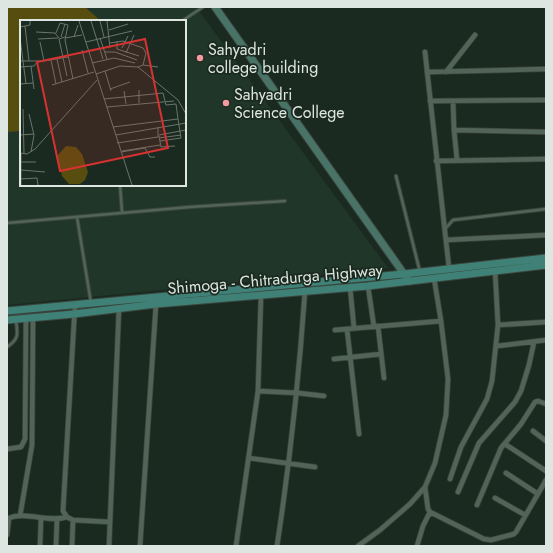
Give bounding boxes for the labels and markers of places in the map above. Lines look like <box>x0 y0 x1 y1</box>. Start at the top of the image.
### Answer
place label: Sahyadri college building <box>208 38 318 79</box>
marker: Sahyadri college building <box>195 53 205 63</box>
place label: Sahyadri Science College <box>234 83 345 124</box>
marker: Sahyadri Science College <box>221 98 231 108</box>

